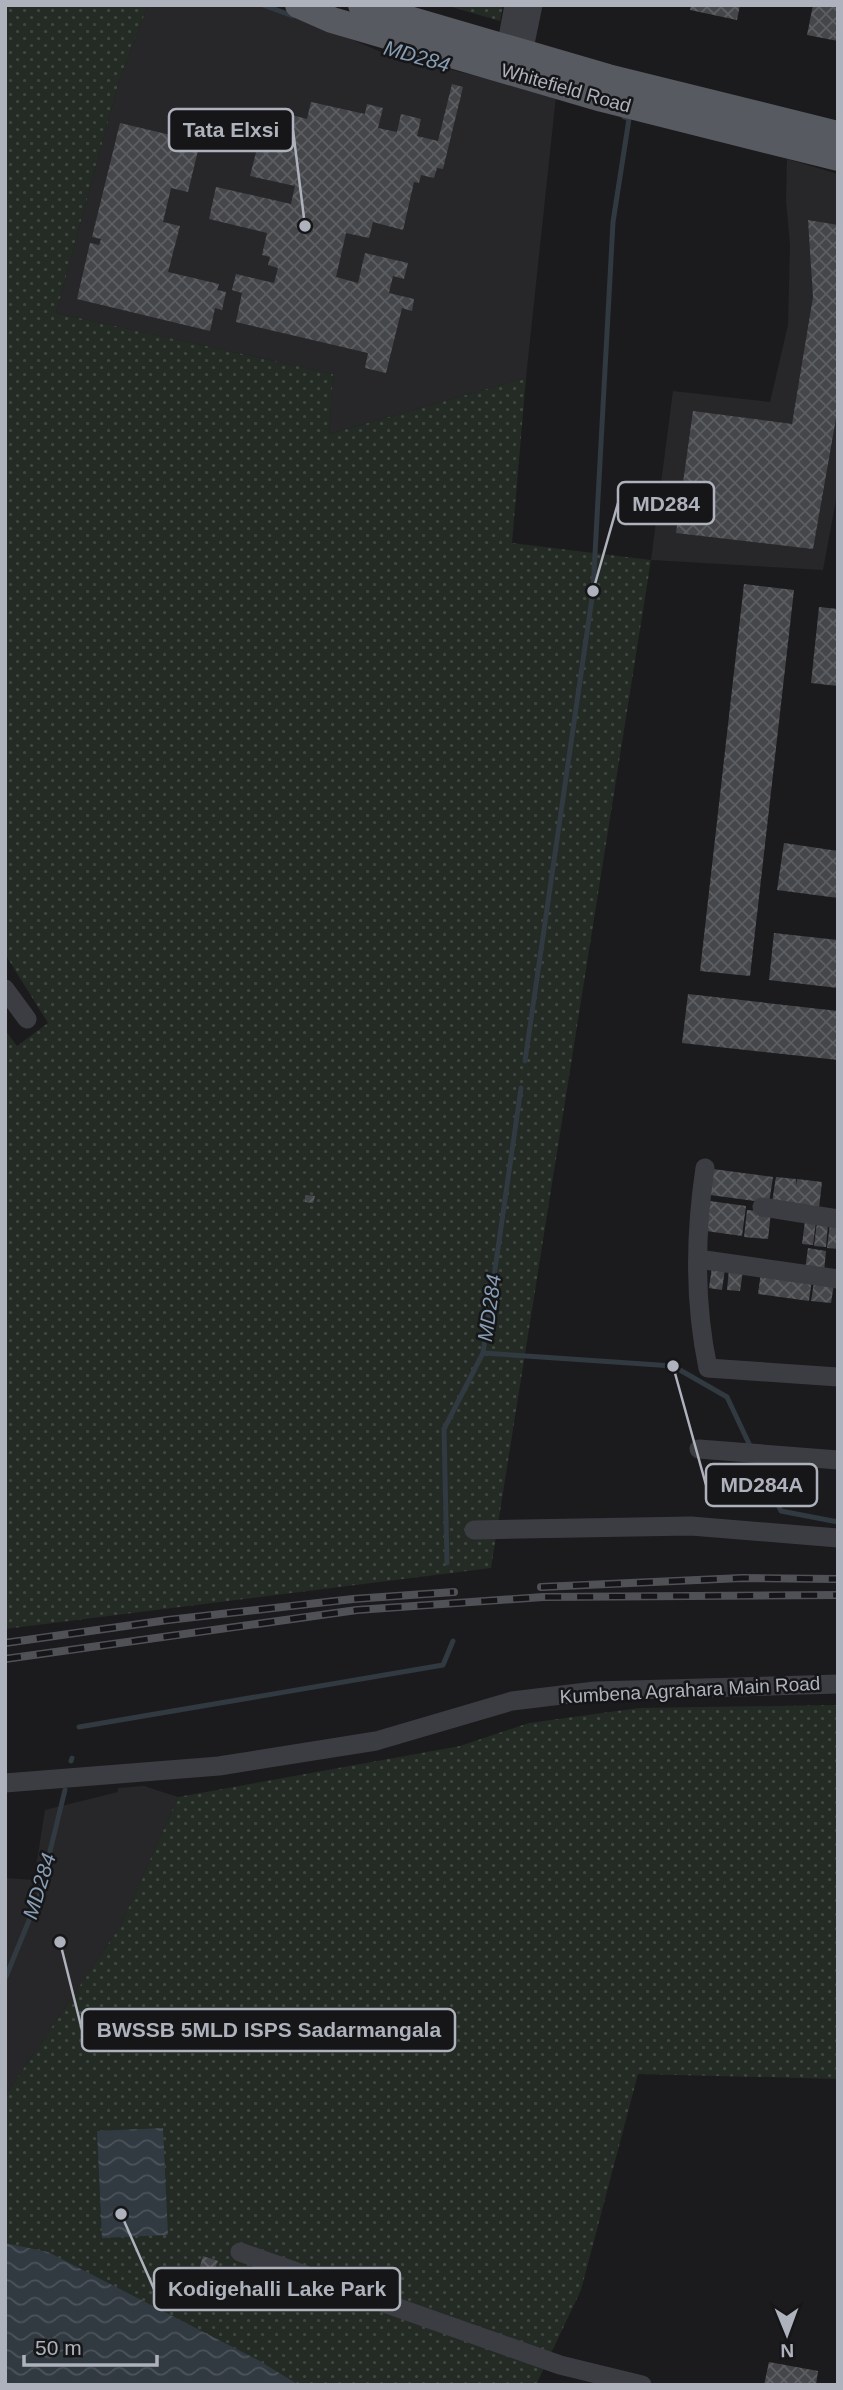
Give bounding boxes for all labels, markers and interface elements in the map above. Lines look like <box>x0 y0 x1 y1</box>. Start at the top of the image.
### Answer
water label: MD284 <box>381 36 453 76</box>
street label: Whitefield Road <box>499 59 633 117</box>
callout: Tata Elxsi <box>169 109 293 151</box>
text: Tata Elxsi <box>183 118 279 141</box>
callout: MD284 <box>618 482 714 524</box>
text: MD284 <box>632 492 700 515</box>
water label: MD284 <box>473 1273 505 1343</box>
callout: MD284A <box>706 1464 817 1506</box>
text: MD284A <box>721 1473 803 1496</box>
street label: Kumbena Agrahara Main Road <box>559 1673 821 1707</box>
water label: MD284 <box>18 1850 60 1922</box>
callout: BWSSB 5MLD ISPS Sadarmangala <box>82 2009 455 2051</box>
text: BWSSB 5MLD ISPS Sadarmangala <box>97 2018 441 2041</box>
callout: Kodigehalli Lake Park <box>154 2268 400 2310</box>
text: Kodigehalli Lake Park <box>168 2277 386 2300</box>
north arrow <box>752 2299 822 2369</box>
scale bar <box>24 2324 158 2368</box>
text: 50 m <box>35 2336 82 2359</box>
text: N <box>780 2340 794 2361</box>

